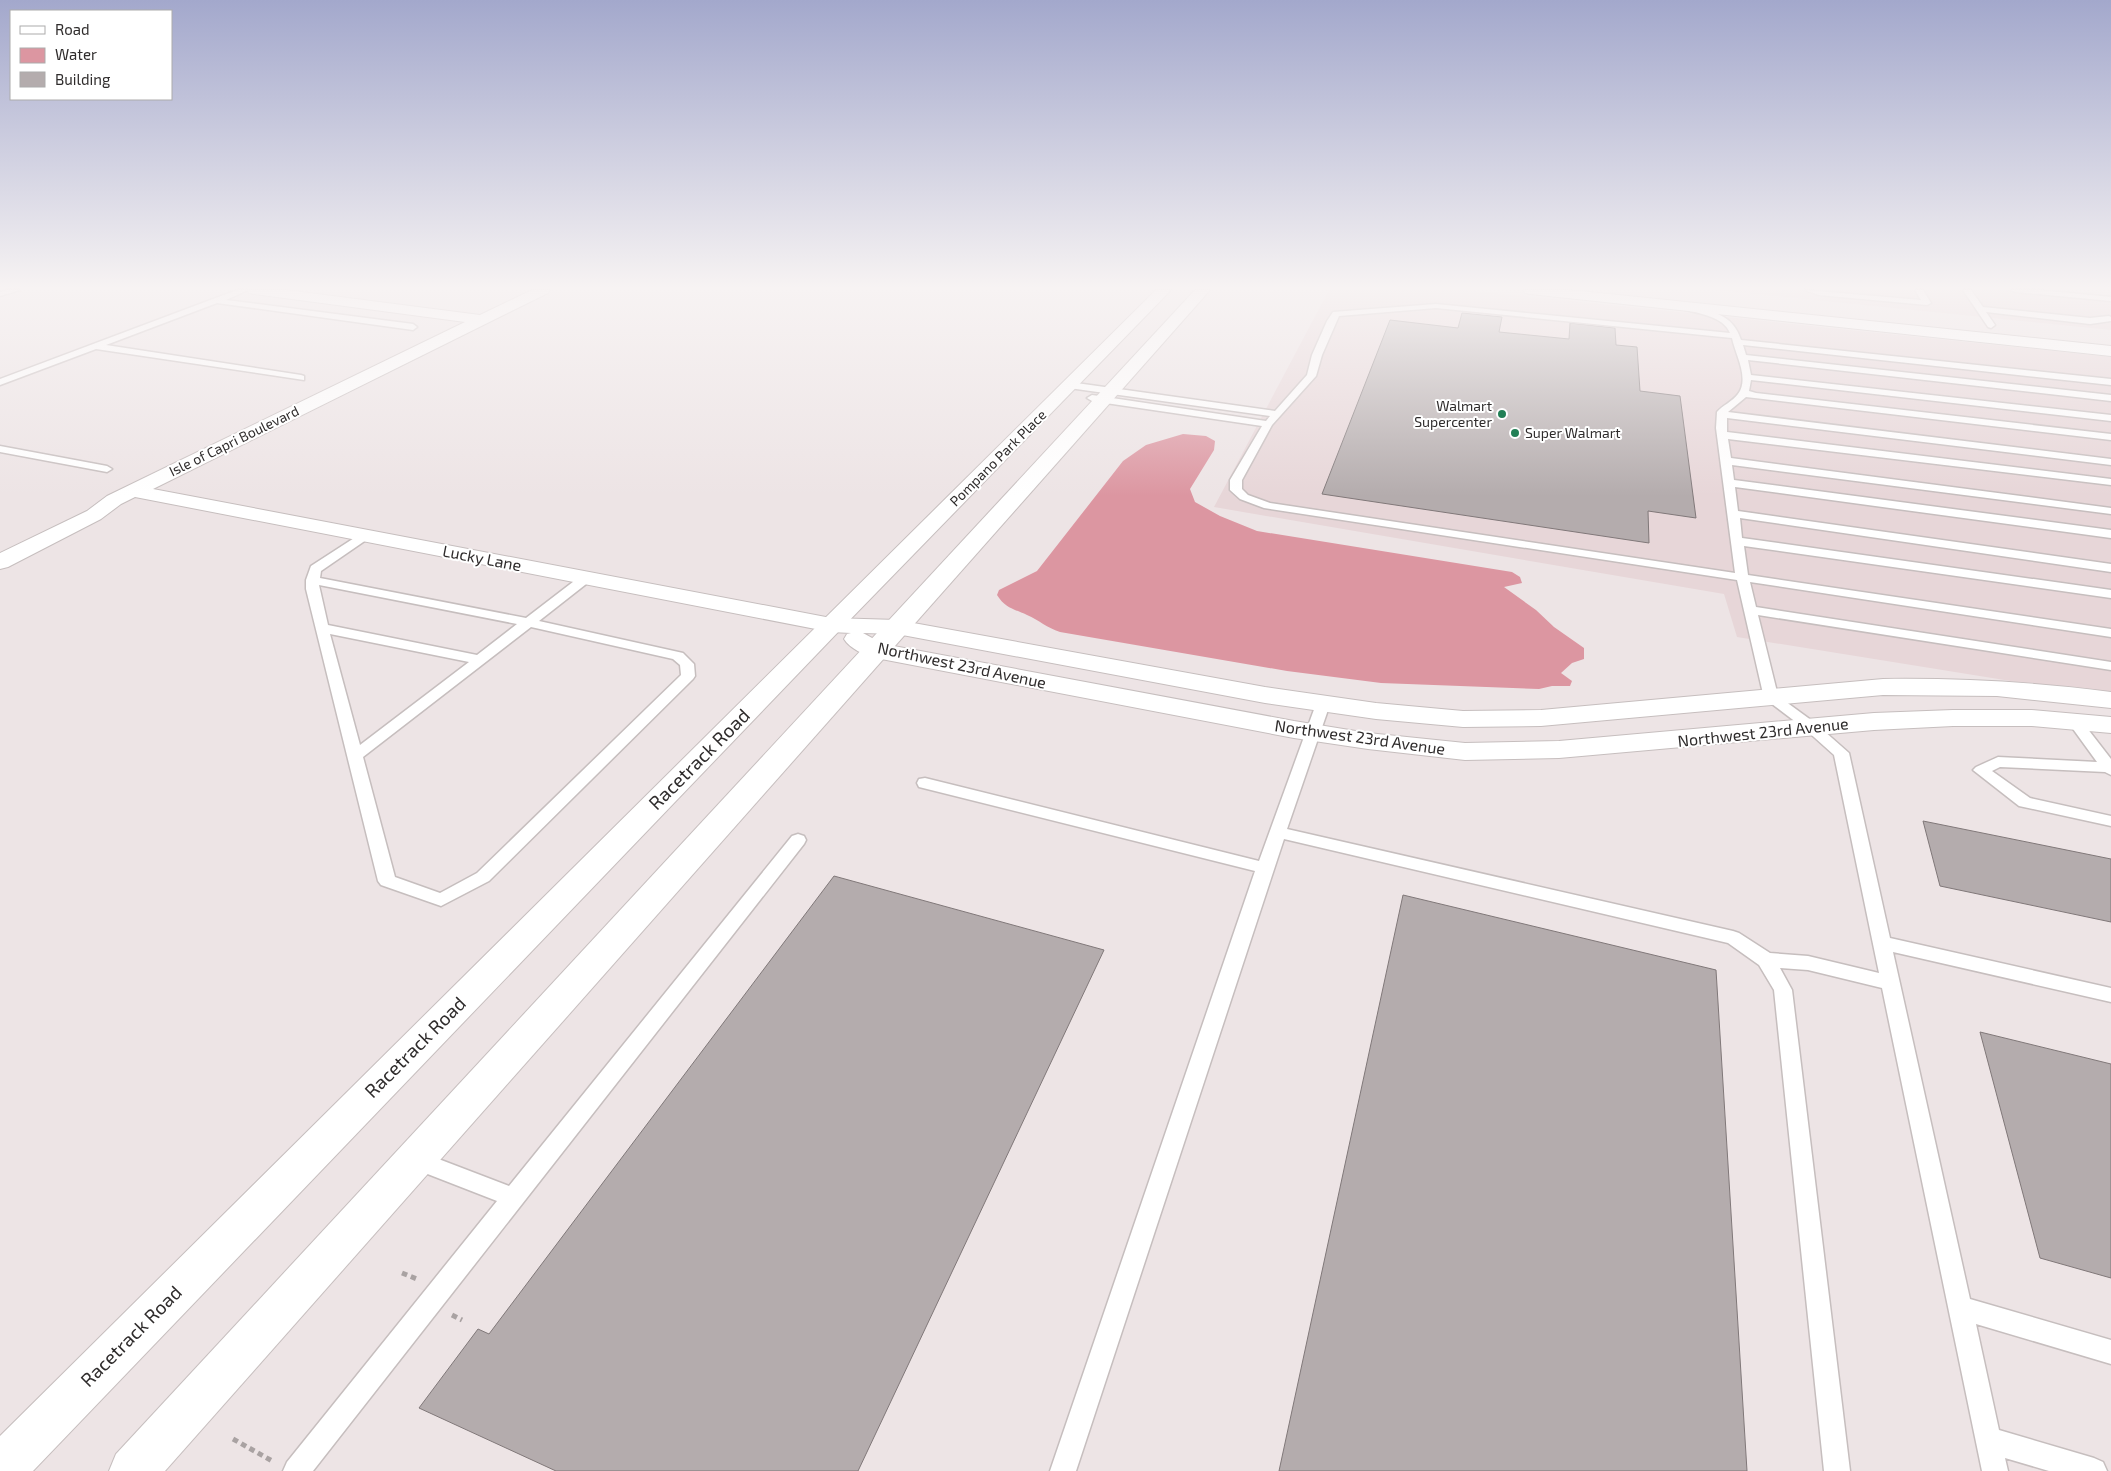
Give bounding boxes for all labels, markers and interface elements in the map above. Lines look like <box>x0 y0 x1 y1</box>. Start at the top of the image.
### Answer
legend <box>10 10 172 100</box>
text: Road <box>55 20 90 38</box>
text: Water <box>55 45 97 63</box>
text: Building <box>55 70 111 88</box>
place label: Walmart Supercenter <box>1414 397 1492 430</box>
street label: Isle of Capri Boulevard <box>166 402 302 479</box>
street label: Pompano Park Place <box>946 406 1049 509</box>
marker: Walmart Supercenter <box>1496 408 1508 420</box>
place label: Super Walmart <box>1525 424 1621 441</box>
marker: Super Walmart <box>1509 427 1521 439</box>
street label: Lucky Lane <box>441 541 523 574</box>
street label: Northwest 23rd Avenue <box>876 637 1048 692</box>
street label: Racetrack Road <box>643 703 754 814</box>
street label: Northwest 23rd Avenue <box>1677 713 1849 750</box>
street label: Northwest 23rd Avenue <box>1274 715 1446 758</box>
street label: Racetrack Road <box>359 991 470 1102</box>
street label: Racetrack Road <box>75 1280 186 1391</box>

